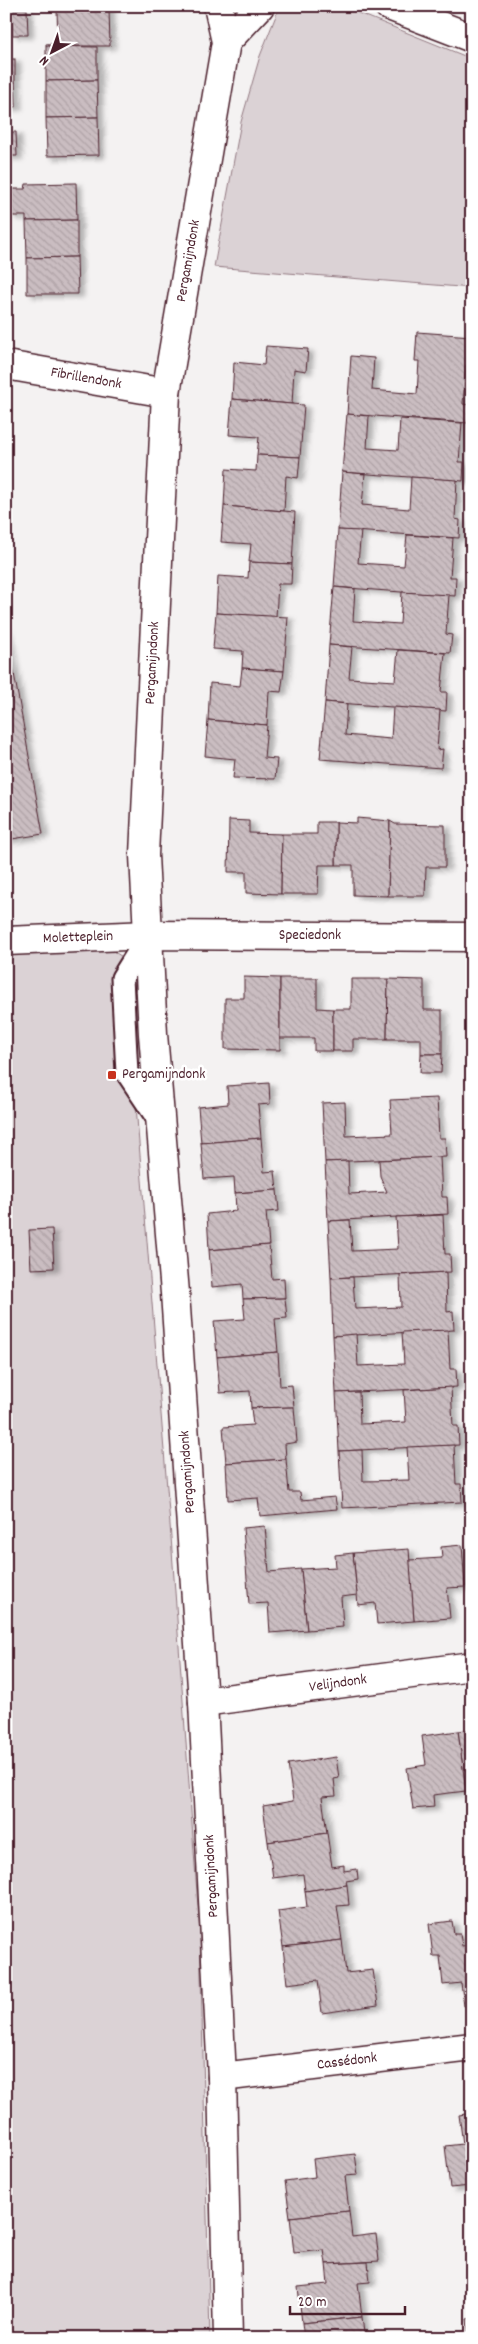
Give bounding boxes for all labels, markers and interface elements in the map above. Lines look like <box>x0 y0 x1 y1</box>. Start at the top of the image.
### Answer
north arrow <box>28 28 78 78</box>
text: N <box>36 50 54 70</box>
street label: Pergamijndonk <box>171 218 207 304</box>
street label: Fibrillendonk <box>49 362 123 396</box>
street label: Pergamijndonk <box>140 621 166 705</box>
street label: Speciedonk <box>279 925 341 947</box>
street label: Moletteplein <box>43 926 113 950</box>
place label: Pergamijndonk <box>122 1064 205 1086</box>
marker: Pergamijndonk <box>106 1069 118 1081</box>
street label: Pergamijndonk <box>174 1430 202 1514</box>
street label: Velijndonk <box>308 1669 368 1699</box>
street label: Pergamijndonk <box>199 1834 225 1918</box>
street label: Cassédonk <box>316 2047 378 2077</box>
scale bar <box>290 2284 406 2316</box>
text: 20 m <box>298 2292 326 2314</box>

